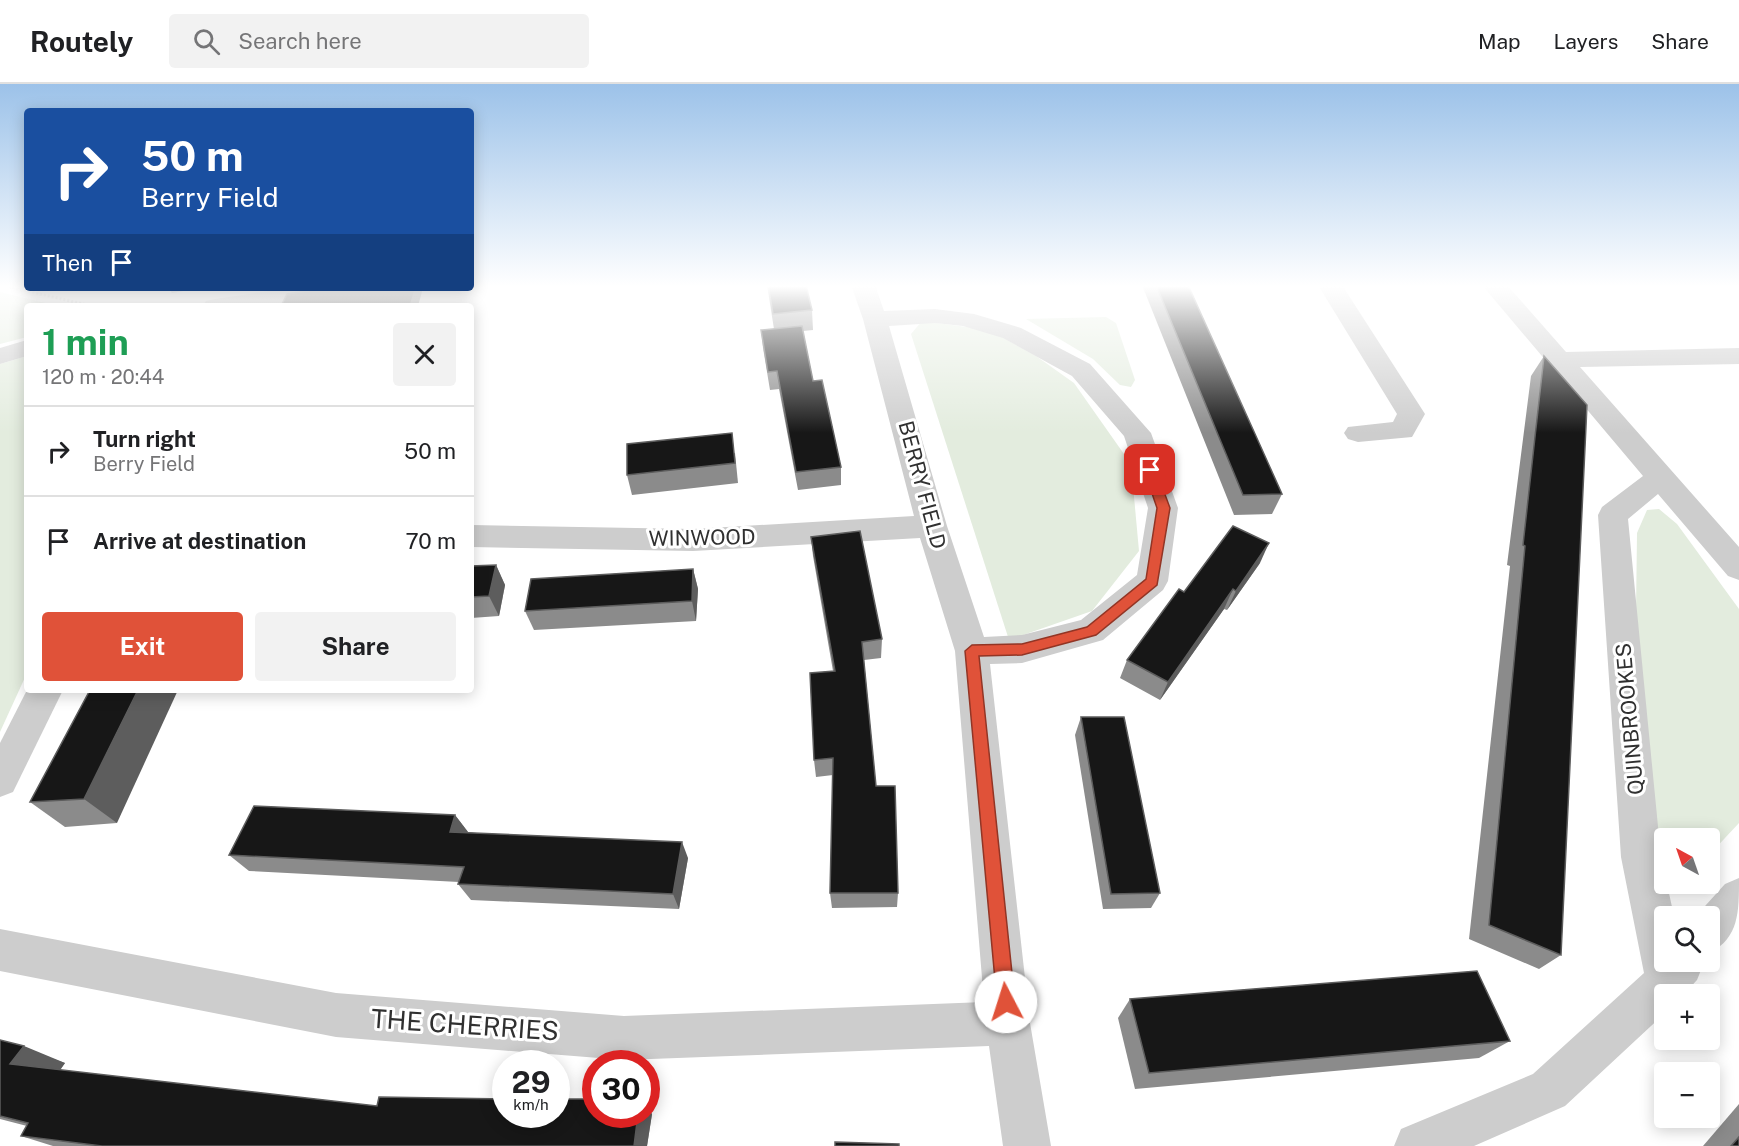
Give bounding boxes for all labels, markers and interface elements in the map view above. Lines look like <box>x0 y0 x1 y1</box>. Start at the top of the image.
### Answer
search box <box>169 14 589 68</box>
text: Routely <box>30 25 133 58</box>
icon: search <box>190 25 223 58</box>
text: Search here <box>238 28 362 54</box>
text: Map <box>1478 29 1521 54</box>
text: Layers <box>1554 29 1618 54</box>
text: Share <box>1651 29 1709 54</box>
text: 50 m <box>141 131 244 180</box>
icon: right <box>42 132 120 210</box>
text: Berry Field <box>141 181 279 213</box>
icon: arrive <box>105 246 138 279</box>
text: Then <box>42 250 93 276</box>
text: 1 min <box>42 321 129 363</box>
button: close <box>393 323 456 386</box>
text: 120 m · 20:44 <box>42 365 164 389</box>
street label: BERRY FIELD <box>893 418 952 552</box>
text: Turn right <box>93 426 196 452</box>
icon: right <box>42 435 75 468</box>
text: 50 m <box>404 438 456 464</box>
pin <box>1124 444 1175 495</box>
text: Berry Field <box>93 452 195 476</box>
icon: arrive <box>1133 453 1166 486</box>
street label: WINWOOD <box>648 524 756 551</box>
icon: arrive <box>42 525 75 558</box>
text: Arrive at destination <box>93 528 306 554</box>
text: 70 m <box>405 528 456 554</box>
button: Exit <box>42 612 243 681</box>
button: Share <box>255 612 456 681</box>
street label: QUINBROOKES <box>1610 642 1649 796</box>
north arrow <box>1654 828 1720 894</box>
map controls <box>1654 828 1720 1128</box>
button: search <box>1654 906 1720 972</box>
position arrow <box>974 970 1038 1034</box>
button: + <box>1654 984 1720 1050</box>
street label: THE CHERRIES <box>370 1002 560 1047</box>
speed limit sign: 30 <box>582 1050 660 1128</box>
button: − <box>1654 1062 1720 1128</box>
text: 29 <box>512 1064 550 1100</box>
text: km/h <box>513 1096 549 1113</box>

